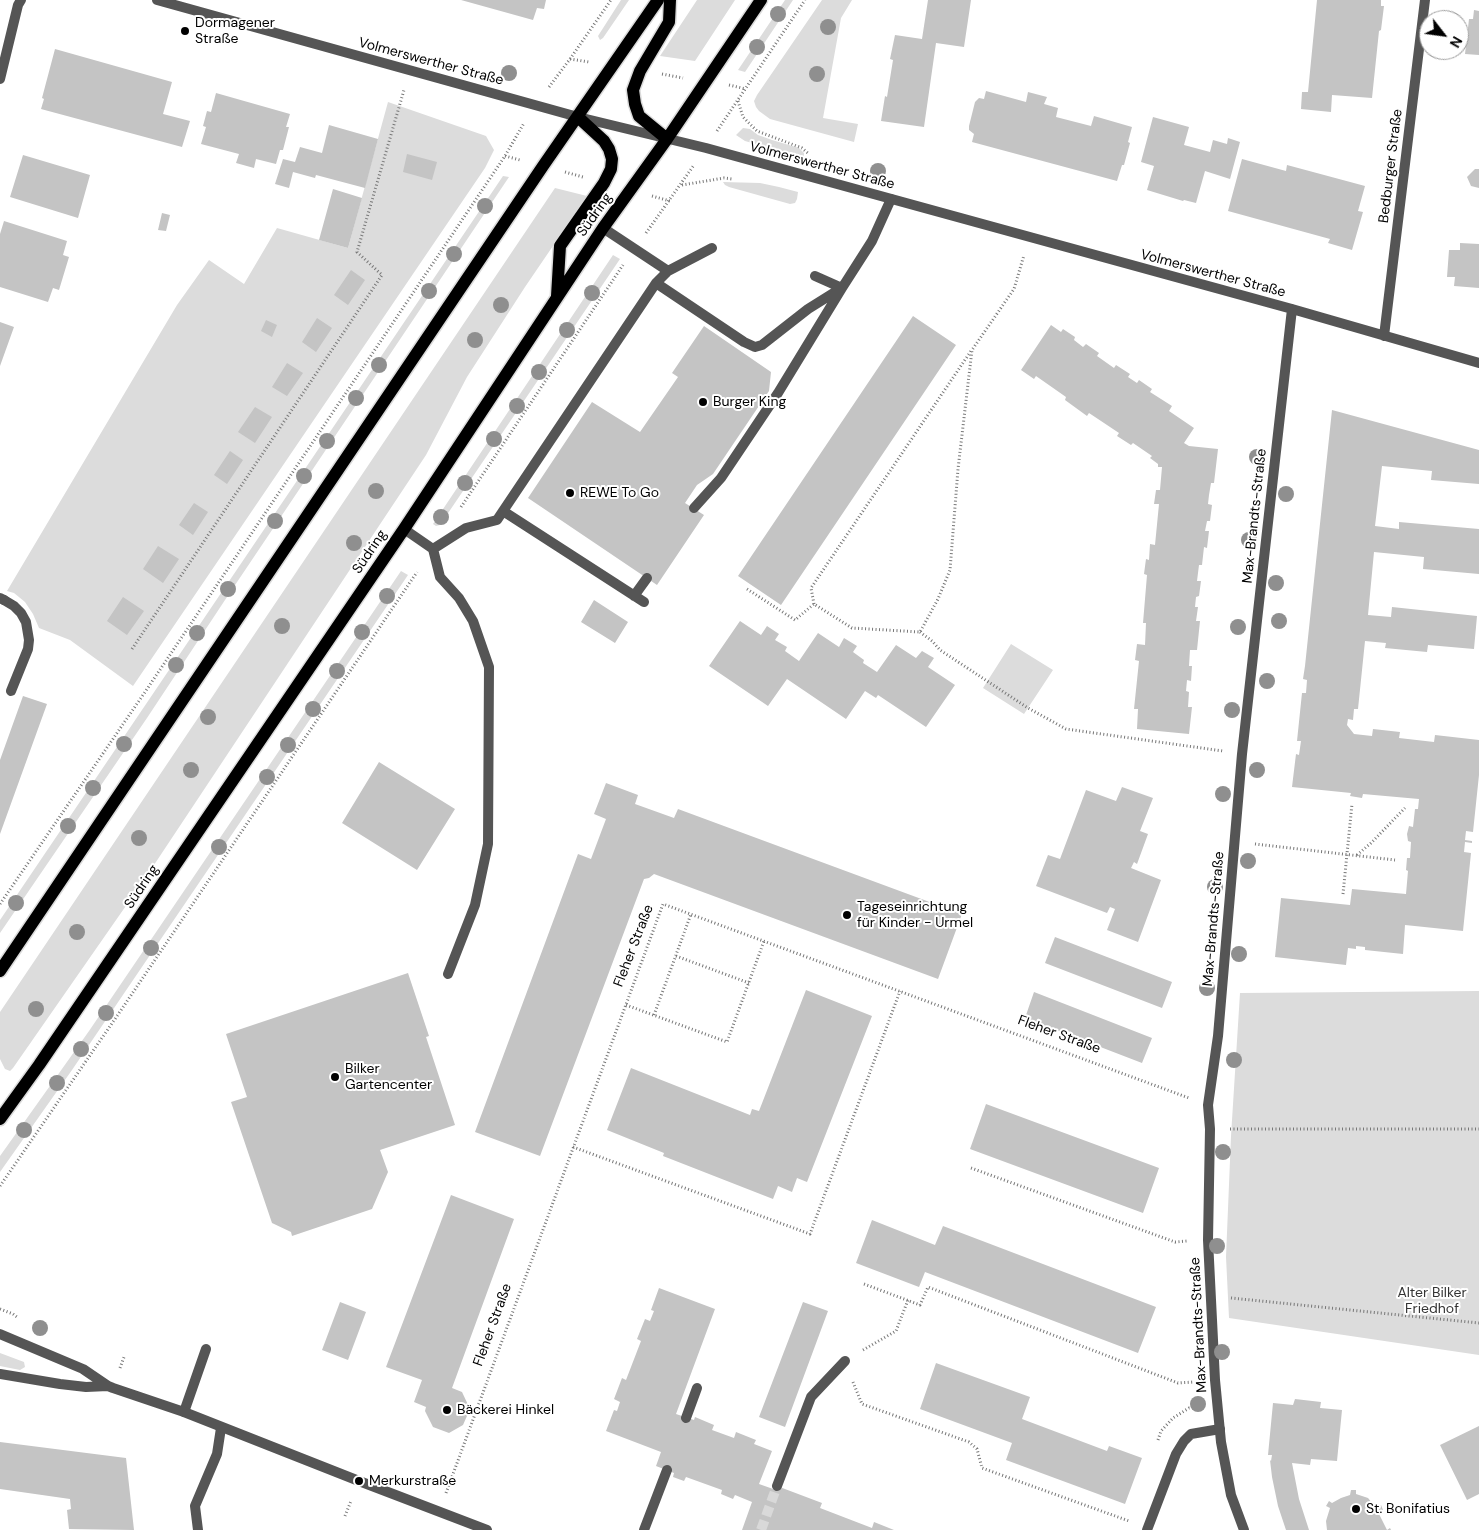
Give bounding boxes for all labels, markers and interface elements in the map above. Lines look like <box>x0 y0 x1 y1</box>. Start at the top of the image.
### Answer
north arrow <box>1419 10 1469 60</box>
place label: Dormagener Straße <box>195 15 275 48</box>
marker: Dormagener Straße <box>179 25 191 37</box>
text: N <box>1446 33 1466 51</box>
street label: Volmerswerther Straße <box>357 35 505 89</box>
street label: Bedburger Straße <box>1376 108 1406 224</box>
street label: Volmerswerther Straße <box>748 139 896 193</box>
street label: Südring <box>574 190 616 240</box>
street label: Volmerswerther Straße <box>1139 247 1287 301</box>
place label: Burger King <box>713 394 786 410</box>
marker: Burger King <box>697 396 709 408</box>
street label: Max-Brandts-Straße <box>1240 448 1270 584</box>
place label: REWE To Go <box>580 485 659 501</box>
marker: REWE To Go <box>564 487 576 499</box>
street label: Südring <box>349 527 391 577</box>
street label: Max-Brandts-Straße <box>1200 851 1228 987</box>
street label: Südring <box>121 862 163 912</box>
place label: Tageseinrichtung für Kinder - Urmel <box>857 899 973 932</box>
street label: Fleher Straße <box>611 902 657 990</box>
marker: Tageseinrichtung für Kinder - Urmel <box>841 909 853 921</box>
street label: Fleher Straße <box>1015 1012 1103 1058</box>
place label: Bilker Gartencenter <box>345 1061 432 1094</box>
marker: Bilker Gartencenter <box>329 1071 341 1083</box>
street label: Max-Brandts-Straße <box>1187 1257 1211 1393</box>
street label: Fleher Straße <box>470 1281 516 1369</box>
park label: Alter Bilker Friedhof <box>1397 1285 1467 1318</box>
place label: Bäckerei Hinkel <box>457 1402 554 1418</box>
marker: Bäckerei Hinkel <box>441 1404 453 1416</box>
place label: Merkurstraße <box>369 1473 456 1489</box>
marker: Merkurstraße <box>353 1475 365 1487</box>
place label: St. Bonifatius <box>1366 1501 1450 1517</box>
marker: St. Bonifatius <box>1350 1503 1362 1515</box>

